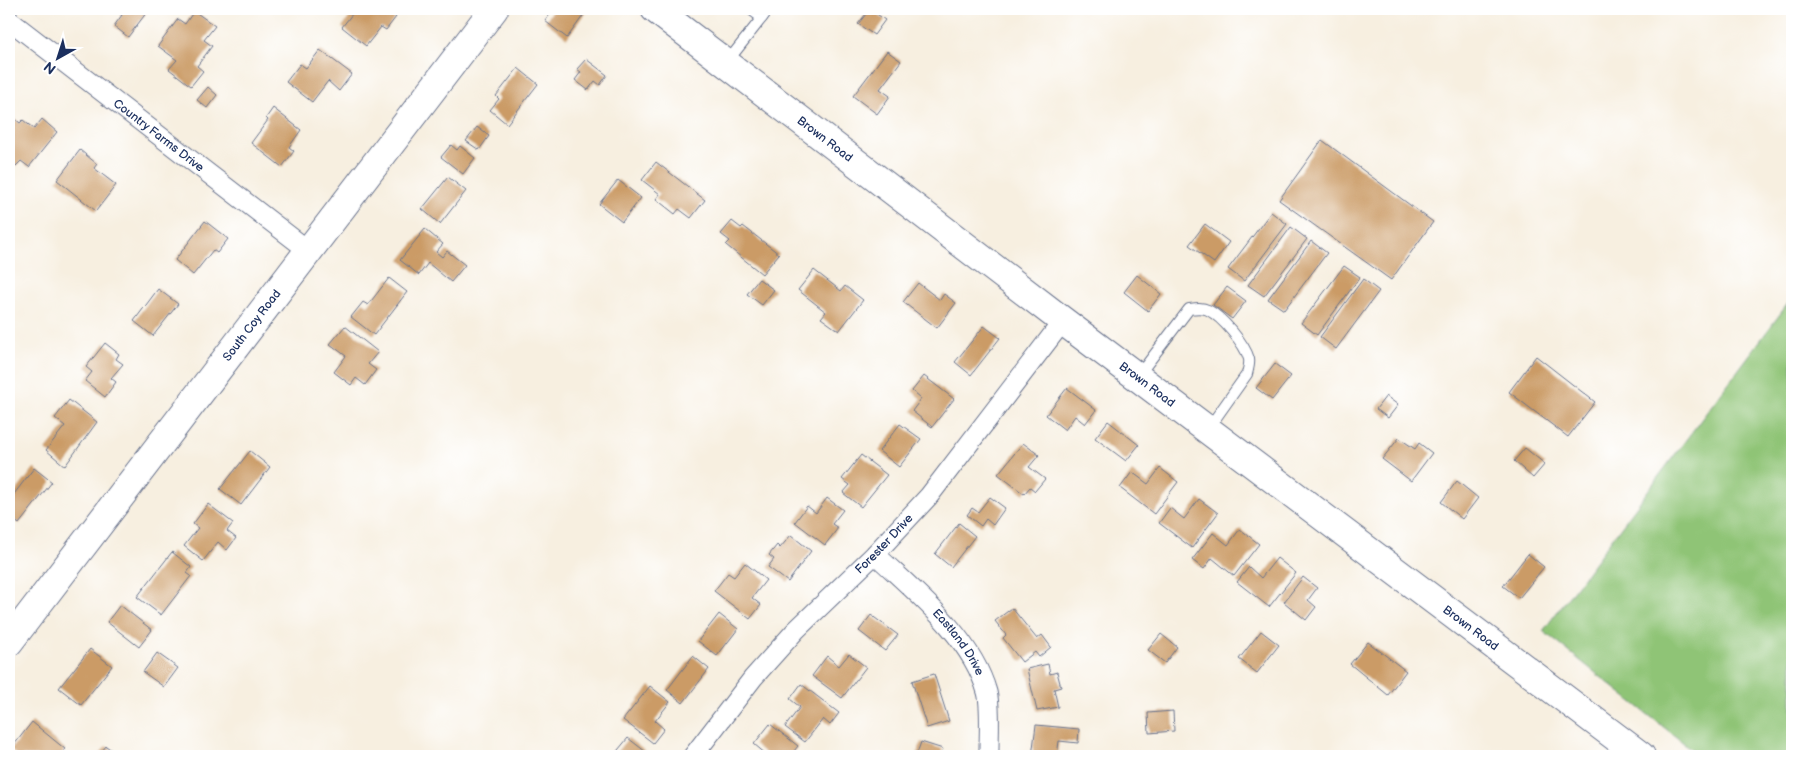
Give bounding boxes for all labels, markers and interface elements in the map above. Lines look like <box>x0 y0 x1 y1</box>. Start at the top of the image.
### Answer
north arrow <box>32 32 82 82</box>
text: N <box>41 58 60 78</box>
street label: Country Farms Drive <box>110 96 207 175</box>
street label: Brown Road <box>794 113 856 165</box>
street label: South Coy Road <box>219 286 284 364</box>
street label: Brown Road <box>1116 358 1178 410</box>
street label: Forester Drive <box>852 511 916 577</box>
street label: Brown Road <box>1440 602 1502 654</box>
street label: Eastland Drive <box>929 606 987 678</box>

